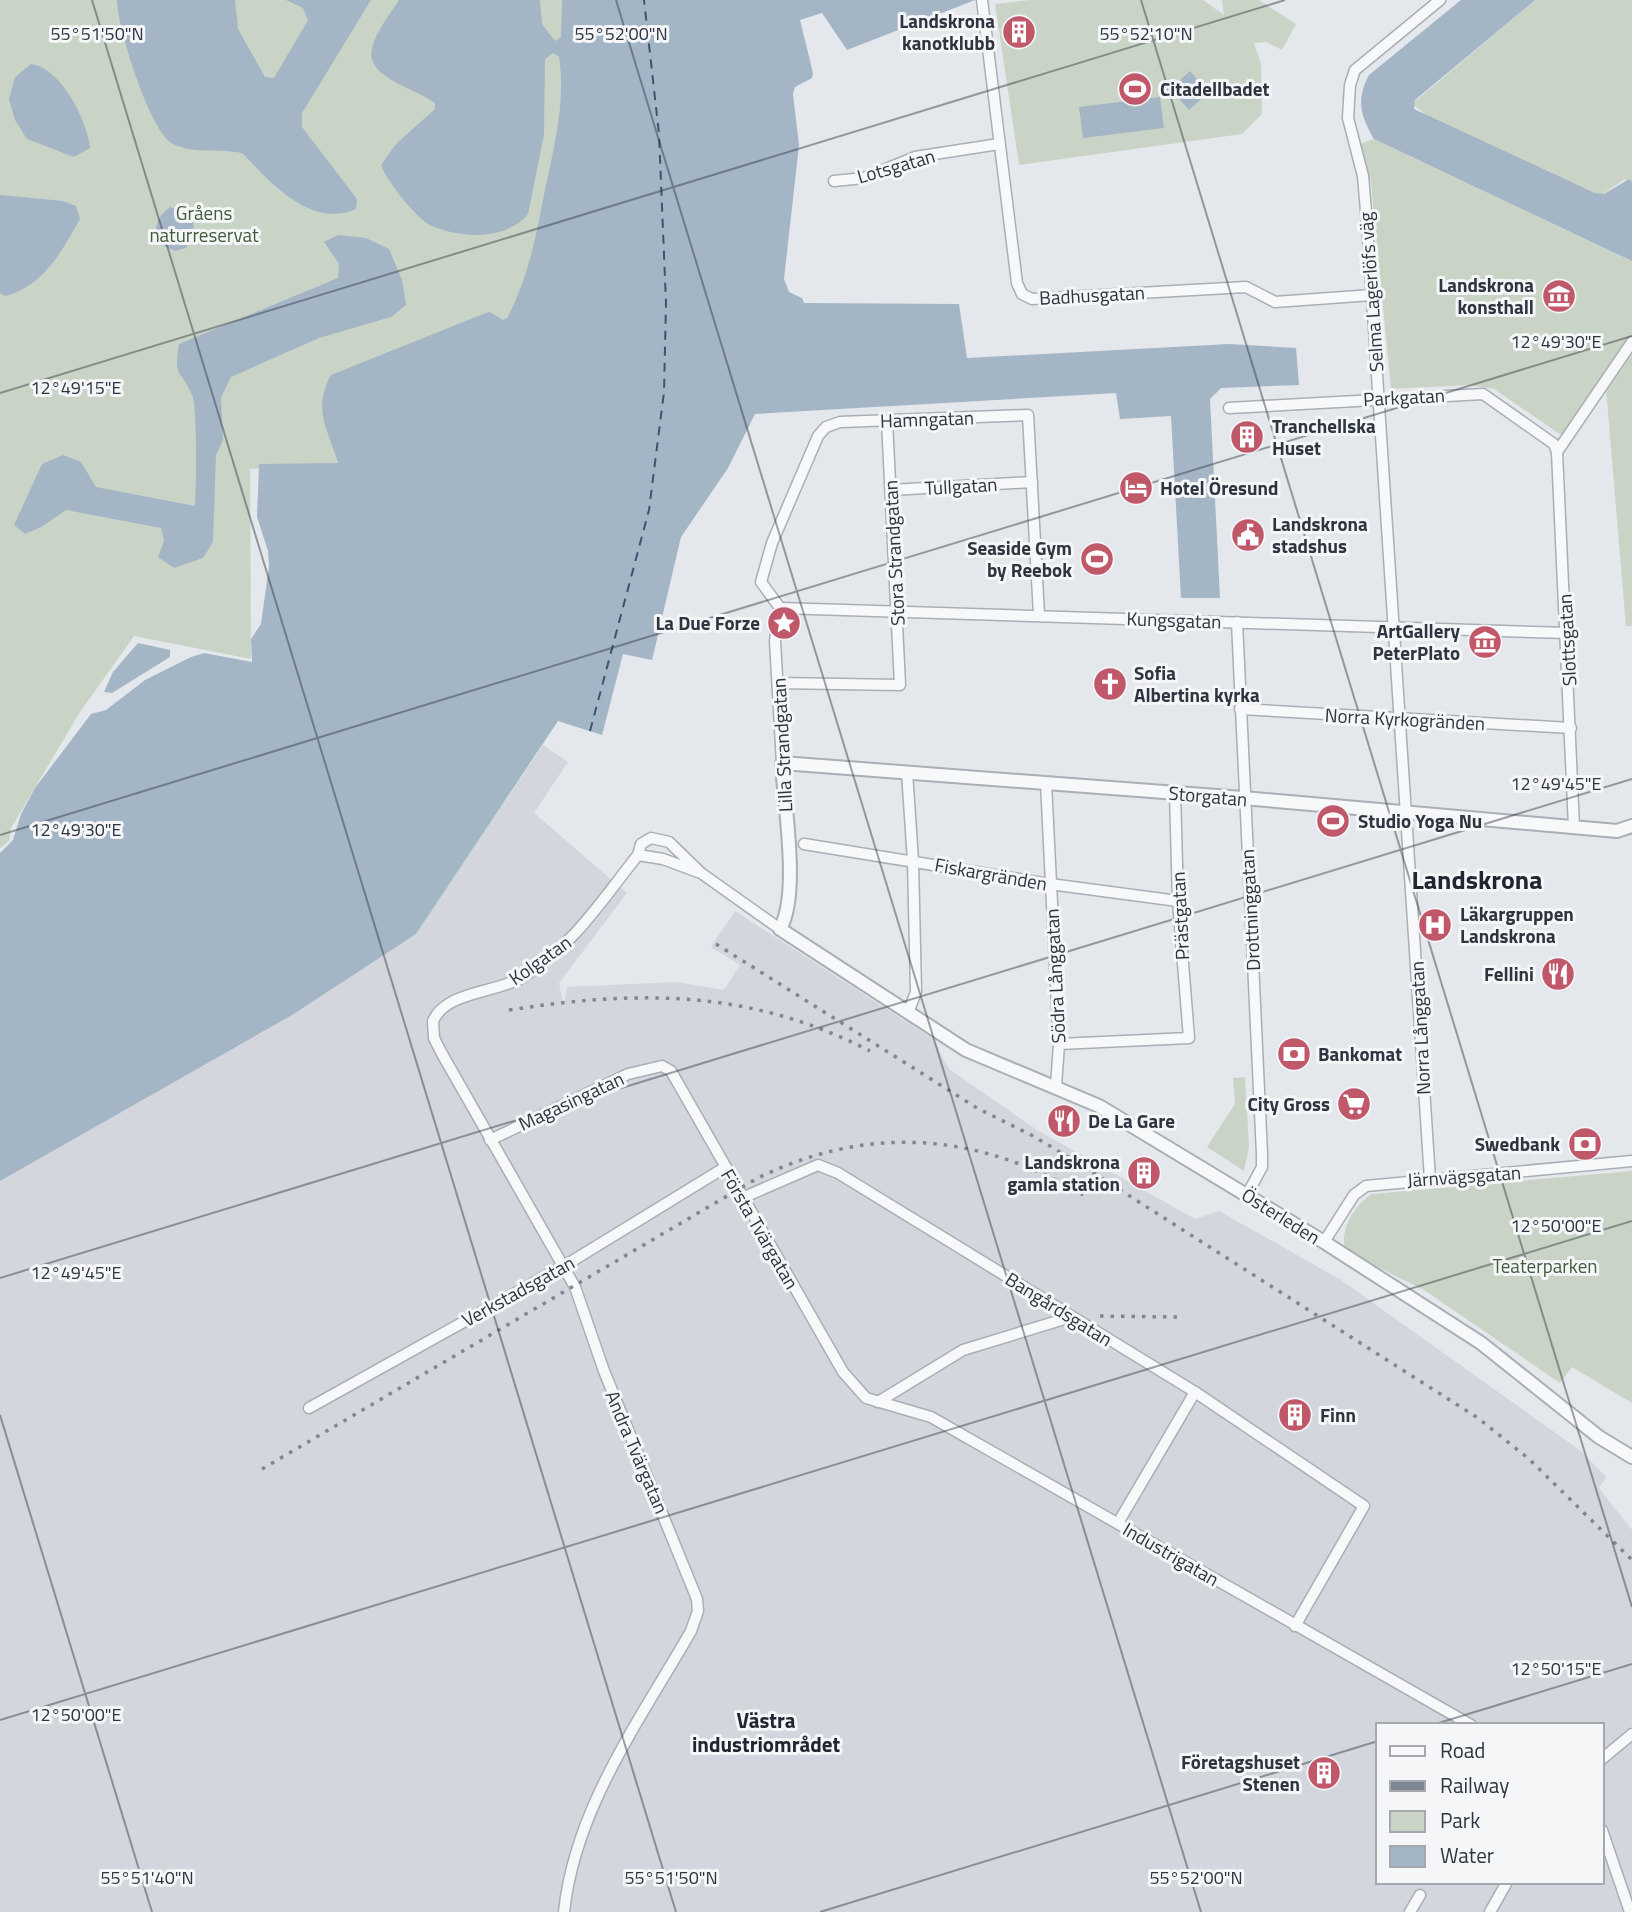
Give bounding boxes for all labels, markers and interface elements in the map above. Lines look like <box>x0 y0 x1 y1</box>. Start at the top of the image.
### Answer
place label: Landskrona kanotklubb <box>899 6 995 57</box>
building icon: Landskrona kanotklubb <box>1000 13 1038 51</box>
text: 55°51'50"N <box>50 20 144 47</box>
text: 55°52'00"N <box>574 20 668 47</box>
text: 55°52'10"N <box>1099 20 1193 47</box>
sports icon: Citadellbadet <box>1116 70 1154 108</box>
place label: Citadellbadet <box>1160 74 1269 103</box>
street label: Lotsgatan <box>853 141 938 190</box>
park label: Gråens naturreservat <box>149 198 259 249</box>
street label: Selma Lagerlöfs väg <box>1350 211 1391 373</box>
place label: Landskrona konsthall <box>1438 270 1534 321</box>
street label: Badhusgatan <box>1038 277 1146 312</box>
museum icon: Landskrona konsthall <box>1540 277 1578 315</box>
text: 12°49'30"E <box>1511 328 1602 355</box>
text: 12°49'15"E <box>31 374 122 401</box>
street label: Parkgatan <box>1362 380 1446 413</box>
street label: Hamngatan <box>879 402 975 435</box>
place label: Tranchellska Huset <box>1272 411 1376 462</box>
building icon: Tranchellska Huset <box>1228 418 1266 456</box>
street label: Tullgatan <box>924 469 998 502</box>
hotel icon: Hotel Öresund <box>1117 469 1155 507</box>
place label: Hotel Öresund <box>1160 473 1278 502</box>
street label: Stora Strandgatan <box>875 479 912 627</box>
place label: Landskrona stadshus <box>1272 509 1368 560</box>
public building icon: Landskrona stadshus <box>1229 516 1267 554</box>
place label: Seaside Gym by Reebok <box>967 533 1072 584</box>
sports icon: Seaside Gym by Reebok <box>1078 540 1116 578</box>
street label: Slottsgatan <box>1550 593 1583 687</box>
street label: Kungsgatan <box>1126 603 1222 636</box>
place icon: La Due Forze <box>765 604 803 642</box>
place label: La Due Forze <box>655 608 760 637</box>
place label: ArtGallery PeterPlato <box>1372 616 1460 667</box>
museum icon: ArtGallery PeterPlato <box>1466 623 1504 661</box>
place label: Sofia Albertina kyrka <box>1134 658 1260 709</box>
church icon: Sofia Albertina kyrka <box>1091 665 1129 703</box>
street label: Lilla Strandgatan <box>763 677 800 813</box>
street label: Norra Kyrkogränden <box>1324 700 1486 737</box>
text: 12°49'45"E <box>1511 770 1602 797</box>
street label: Storgatan <box>1167 778 1249 813</box>
sports icon: Studio Yoga Nu <box>1314 802 1352 840</box>
place label: Studio Yoga Nu <box>1358 806 1482 835</box>
text: 12°49'30"E <box>31 816 122 843</box>
street label: Drottninggatan <box>1232 848 1267 972</box>
street label: Fiskargränden <box>932 849 1050 898</box>
district label: Landskrona <box>1411 860 1543 899</box>
street label: Prästgatan <box>1163 871 1196 961</box>
place label: Läkargruppen Landskrona <box>1460 899 1574 950</box>
hospital icon: Läkargruppen Landskrona <box>1416 906 1454 944</box>
street label: Södra Långgatan <box>1036 908 1073 1044</box>
street label: Kolgatan <box>502 927 577 992</box>
restaurant icon: Fellini <box>1539 955 1577 993</box>
place label: Fellini <box>1484 959 1534 988</box>
street label: Norra Långgatan <box>1402 960 1437 1096</box>
bank icon: Bankomat <box>1275 1035 1313 1073</box>
place label: Bankomat <box>1318 1039 1402 1068</box>
street label: Magasingatan <box>513 1063 628 1138</box>
supermarket icon: City Gross <box>1335 1085 1373 1123</box>
place label: City Gross <box>1247 1089 1330 1118</box>
restaurant icon: De La Gare <box>1045 1102 1083 1140</box>
place label: De La Gare <box>1088 1106 1175 1135</box>
bank icon: Swedbank <box>1566 1125 1604 1163</box>
place label: Swedbank <box>1475 1129 1560 1158</box>
place label: Landskrona gamla station <box>1007 1147 1120 1198</box>
building icon: Landskrona gamla station <box>1125 1154 1163 1192</box>
street label: Järnvägsgatan <box>1406 1157 1522 1194</box>
street label: Första Tvärgatan <box>714 1163 807 1294</box>
street label: Österleden <box>1236 1180 1326 1251</box>
text: 12°50'00"E <box>1511 1212 1602 1239</box>
street label: Verkstadsgatan <box>456 1248 580 1334</box>
park label: Teaterparken <box>1493 1251 1597 1280</box>
text: 12°49'45"E <box>31 1259 122 1286</box>
street label: Bangårdsgatan <box>1000 1264 1118 1353</box>
street label: Andra Tvärgatan <box>598 1386 676 1518</box>
building icon: Finn <box>1276 1396 1314 1434</box>
place label: Finn <box>1320 1400 1356 1429</box>
street label: Industrigatan <box>1118 1514 1225 1593</box>
text: 12°50'15"E <box>1511 1655 1602 1682</box>
text: 12°50'00"E <box>31 1701 122 1728</box>
district label: Västra industriområdet <box>692 1704 840 1760</box>
legend <box>1376 1723 1604 1884</box>
text: Road <box>1440 1734 1485 1766</box>
place label: Företagshuset Stenen <box>1181 1747 1300 1798</box>
building icon: Företagshuset Stenen <box>1305 1754 1343 1792</box>
text: Railway <box>1440 1769 1509 1801</box>
text: Park <box>1440 1804 1480 1836</box>
text: Water <box>1440 1839 1494 1871</box>
text: 55°51'40"N <box>100 1864 194 1891</box>
text: 55°51'50"N <box>624 1864 718 1891</box>
text: 55°52'00"N <box>1149 1864 1243 1891</box>

